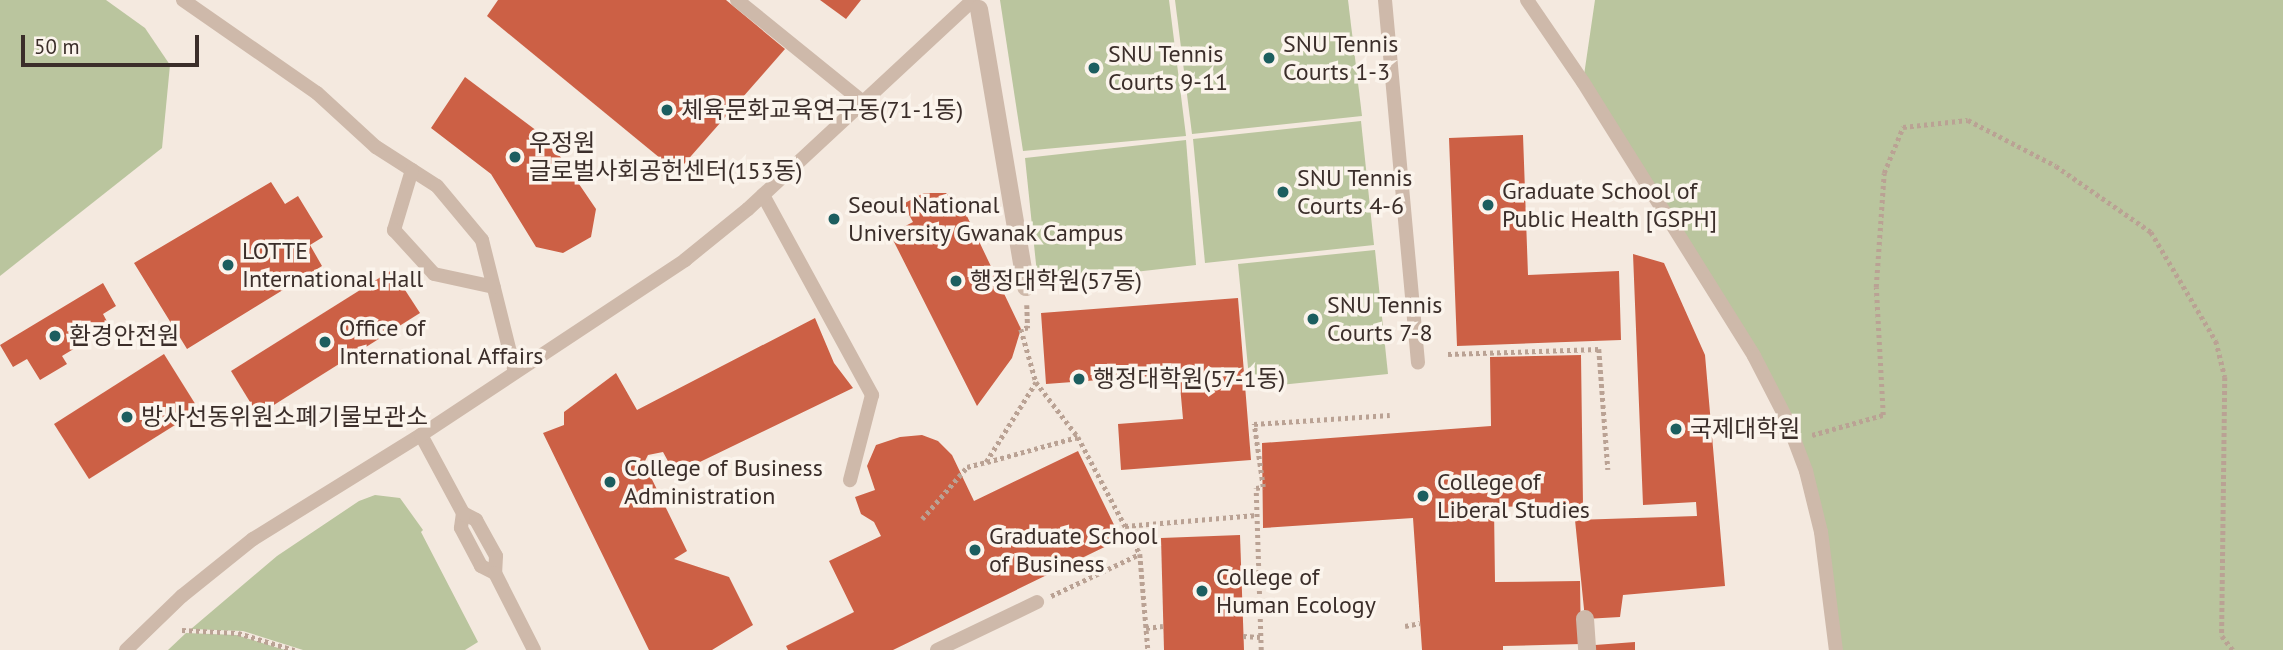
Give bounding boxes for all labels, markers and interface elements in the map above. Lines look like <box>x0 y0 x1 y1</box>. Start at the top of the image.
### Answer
scale bar <box>24 21 203 65</box>
place label: SNU Tennis Courts 1-3 <box>1283 30 1399 86</box>
text: 50 m <box>34 33 80 60</box>
place label: SNU Tennis Courts 9-11 <box>1108 40 1228 96</box>
marker: SNU Tennis Courts 1-3 <box>1261 50 1277 66</box>
marker: SNU Tennis Courts 9-11 <box>1086 60 1102 76</box>
place label: 체육문화교육연구동(71-1동) <box>681 96 963 124</box>
marker: 체육문화교육연구동(71-1동) <box>659 102 675 118</box>
place label: 우정원 글로벌사회공헌센터(153동) <box>529 129 802 185</box>
marker: 우정원 글로벌사회공헌센터(153동) <box>507 149 523 165</box>
place label: SNU Tennis Courts 4-6 <box>1297 164 1413 220</box>
place label: Graduate School of Public Health [GSPH] <box>1502 177 1718 233</box>
marker: SNU Tennis Courts 4-6 <box>1275 184 1291 200</box>
place label: Seoul National University Gwanak Campus <box>848 191 1125 247</box>
marker: Graduate School of Public Health [GSPH] <box>1480 197 1496 213</box>
marker: Seoul National University Gwanak Campus <box>826 211 842 227</box>
place label: LOTTE International Hall <box>242 237 423 293</box>
marker: LOTTE International Hall <box>220 257 236 273</box>
place label: 행정대학원(57동) <box>970 267 1142 295</box>
marker: 행정대학원(57동) <box>948 273 964 289</box>
place label: SNU Tennis Courts 7-8 <box>1327 291 1443 347</box>
marker: SNU Tennis Courts 7-8 <box>1305 311 1321 327</box>
place label: Office of International Affairs <box>339 314 544 370</box>
place label: 환경안전원 <box>69 322 179 350</box>
marker: 환경안전원 <box>47 328 63 344</box>
marker: Office of International Affairs <box>317 334 333 350</box>
place label: 행정대학원(57-1동) <box>1093 365 1285 393</box>
marker: 행정대학원(57-1동) <box>1071 371 1087 387</box>
place label: 방사선동위원소폐기물보관소 <box>141 403 428 431</box>
marker: 방사선동위원소폐기물보관소 <box>119 409 135 425</box>
place label: 국제대학원 <box>1690 415 1800 443</box>
marker: 국제대학원 <box>1668 421 1684 437</box>
place label: College of Business Administration <box>624 454 823 510</box>
place label: College of Liberal Studies <box>1437 468 1590 524</box>
marker: College of Business Administration <box>602 474 618 490</box>
marker: College of Liberal Studies <box>1415 488 1431 504</box>
place label: Graduate School of Business <box>989 522 1157 578</box>
marker: Graduate School of Business <box>967 542 983 558</box>
place label: College of Human Ecology <box>1216 563 1376 619</box>
marker: College of Human Ecology <box>1194 583 1210 599</box>

